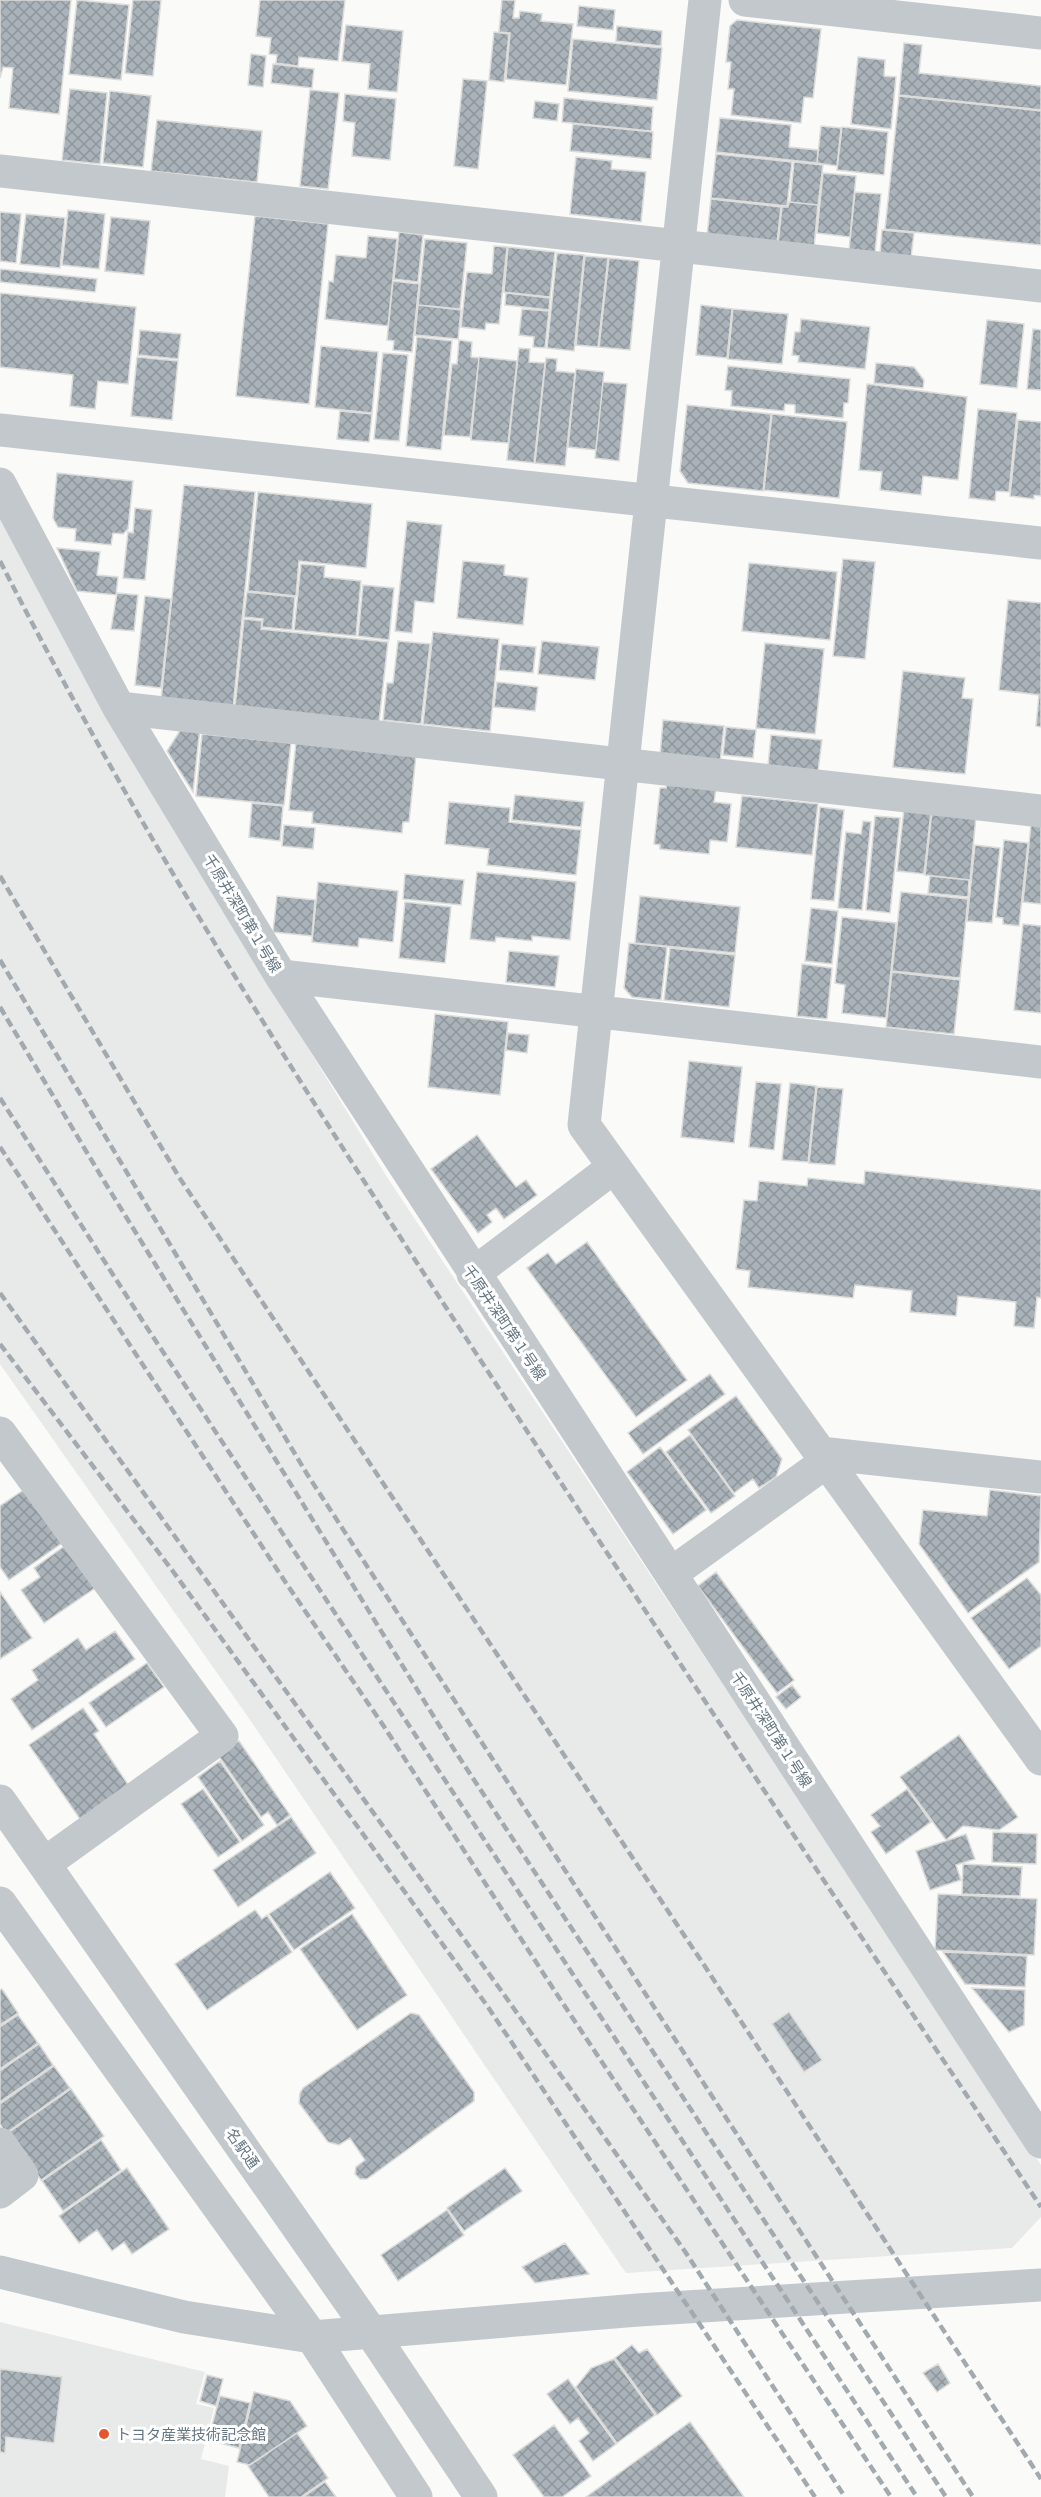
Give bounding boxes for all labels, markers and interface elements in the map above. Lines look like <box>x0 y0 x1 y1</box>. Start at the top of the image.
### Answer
street label: 千原井深町第１号線 <box>201 850 285 976</box>
street label: 千原井深町第１号線 <box>460 1261 550 1383</box>
street label: 千原井深町第１号線 <box>728 1667 816 1791</box>
street label: 名駅通 <box>223 2124 263 2172</box>
place label: トヨタ産業技術記念館 <box>116 2425 266 2443</box>
marker: トヨタ産業技術記念館 <box>97 2427 111 2441</box>

